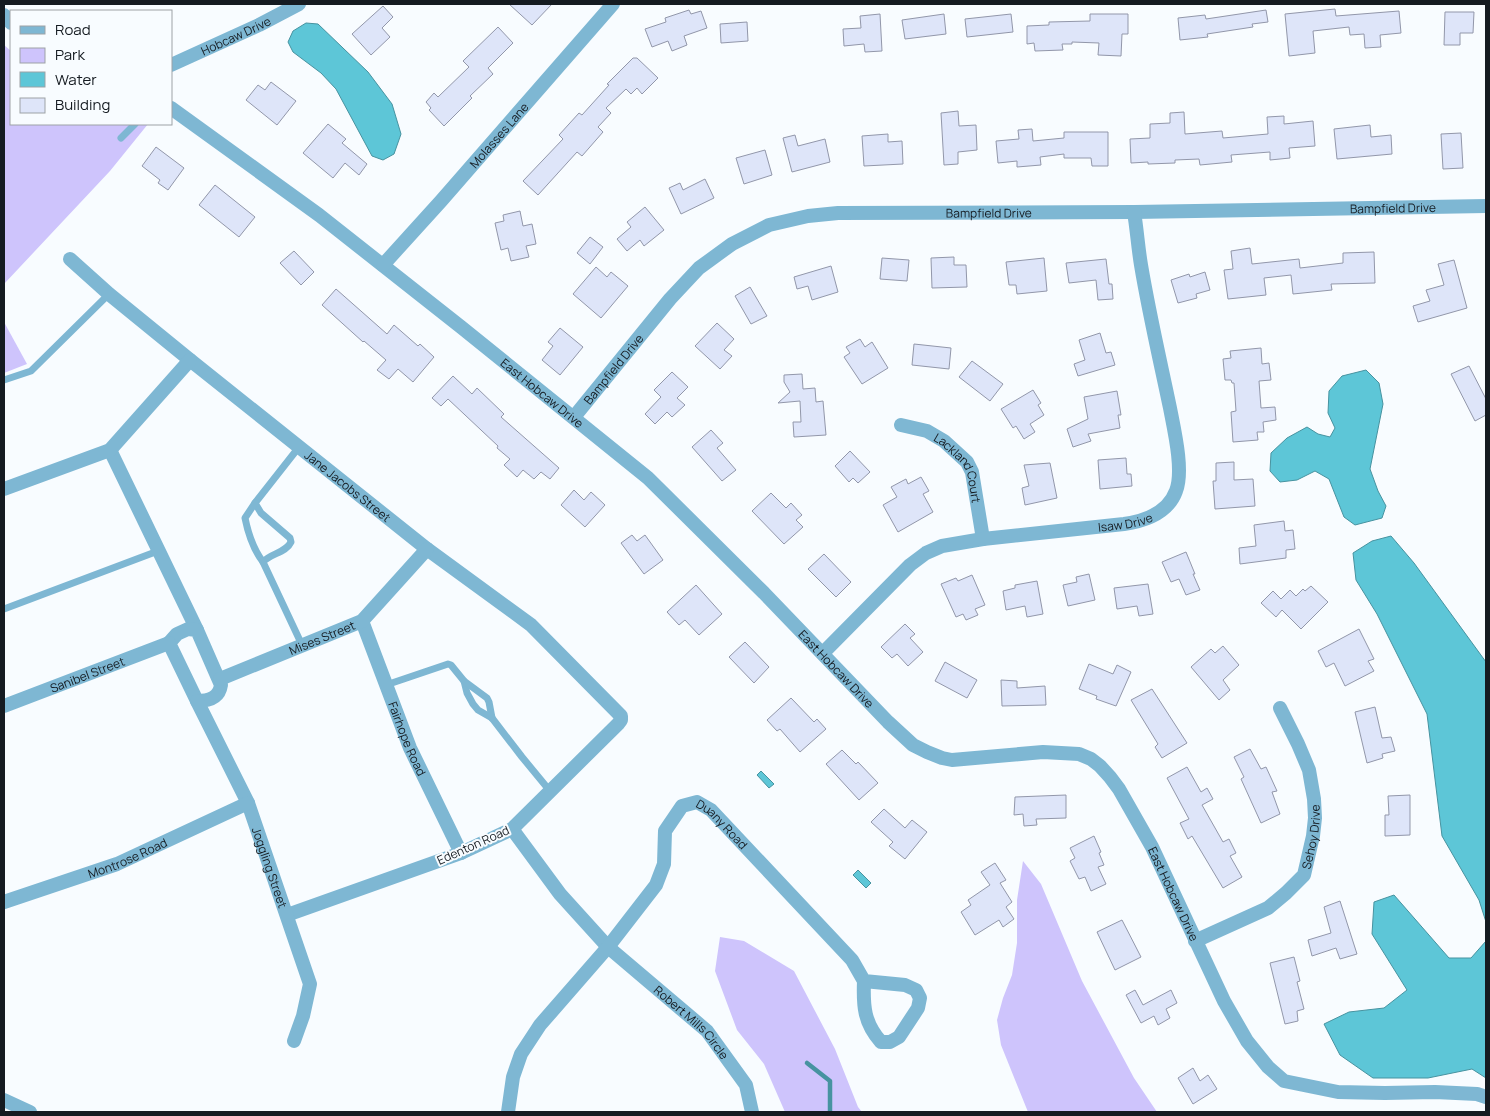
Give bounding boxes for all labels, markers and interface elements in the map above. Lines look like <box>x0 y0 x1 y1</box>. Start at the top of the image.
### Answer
legend <box>10 10 172 125</box>
street label: Hobcaw Drive <box>198 12 274 59</box>
text: Road <box>55 19 91 40</box>
text: Park <box>55 44 85 65</box>
text: Water <box>55 69 97 90</box>
text: Building <box>55 94 110 115</box>
street label: Molasses Lane <box>465 99 532 171</box>
street label: Bampfield Drive <box>1350 198 1436 217</box>
street label: Bampfield Drive <box>946 204 1032 221</box>
street label: Bampfield Drive <box>579 330 647 408</box>
street label: East Hobcaw Drive <box>497 354 587 431</box>
street label: Lackland Court <box>931 429 985 504</box>
street label: Jane Jacobs Street <box>301 446 395 526</box>
street label: Isaw Drive <box>1097 508 1155 535</box>
street label: Mises Street <box>286 616 358 659</box>
street label: East Hobcaw Drive <box>795 626 878 711</box>
street label: Sanibel Street <box>47 652 127 696</box>
street label: Fairhope Road <box>385 699 431 778</box>
street label: Duany Road <box>693 795 752 853</box>
street label: Sehoy Drive <box>1297 804 1324 871</box>
street label: Edenton Road <box>434 821 512 869</box>
street label: Joggling Street <box>248 825 292 910</box>
street label: Montrose Road <box>85 833 170 882</box>
street label: East Hobcaw Drive <box>1144 844 1203 944</box>
street label: Robert Mills Circle <box>650 981 733 1062</box>

